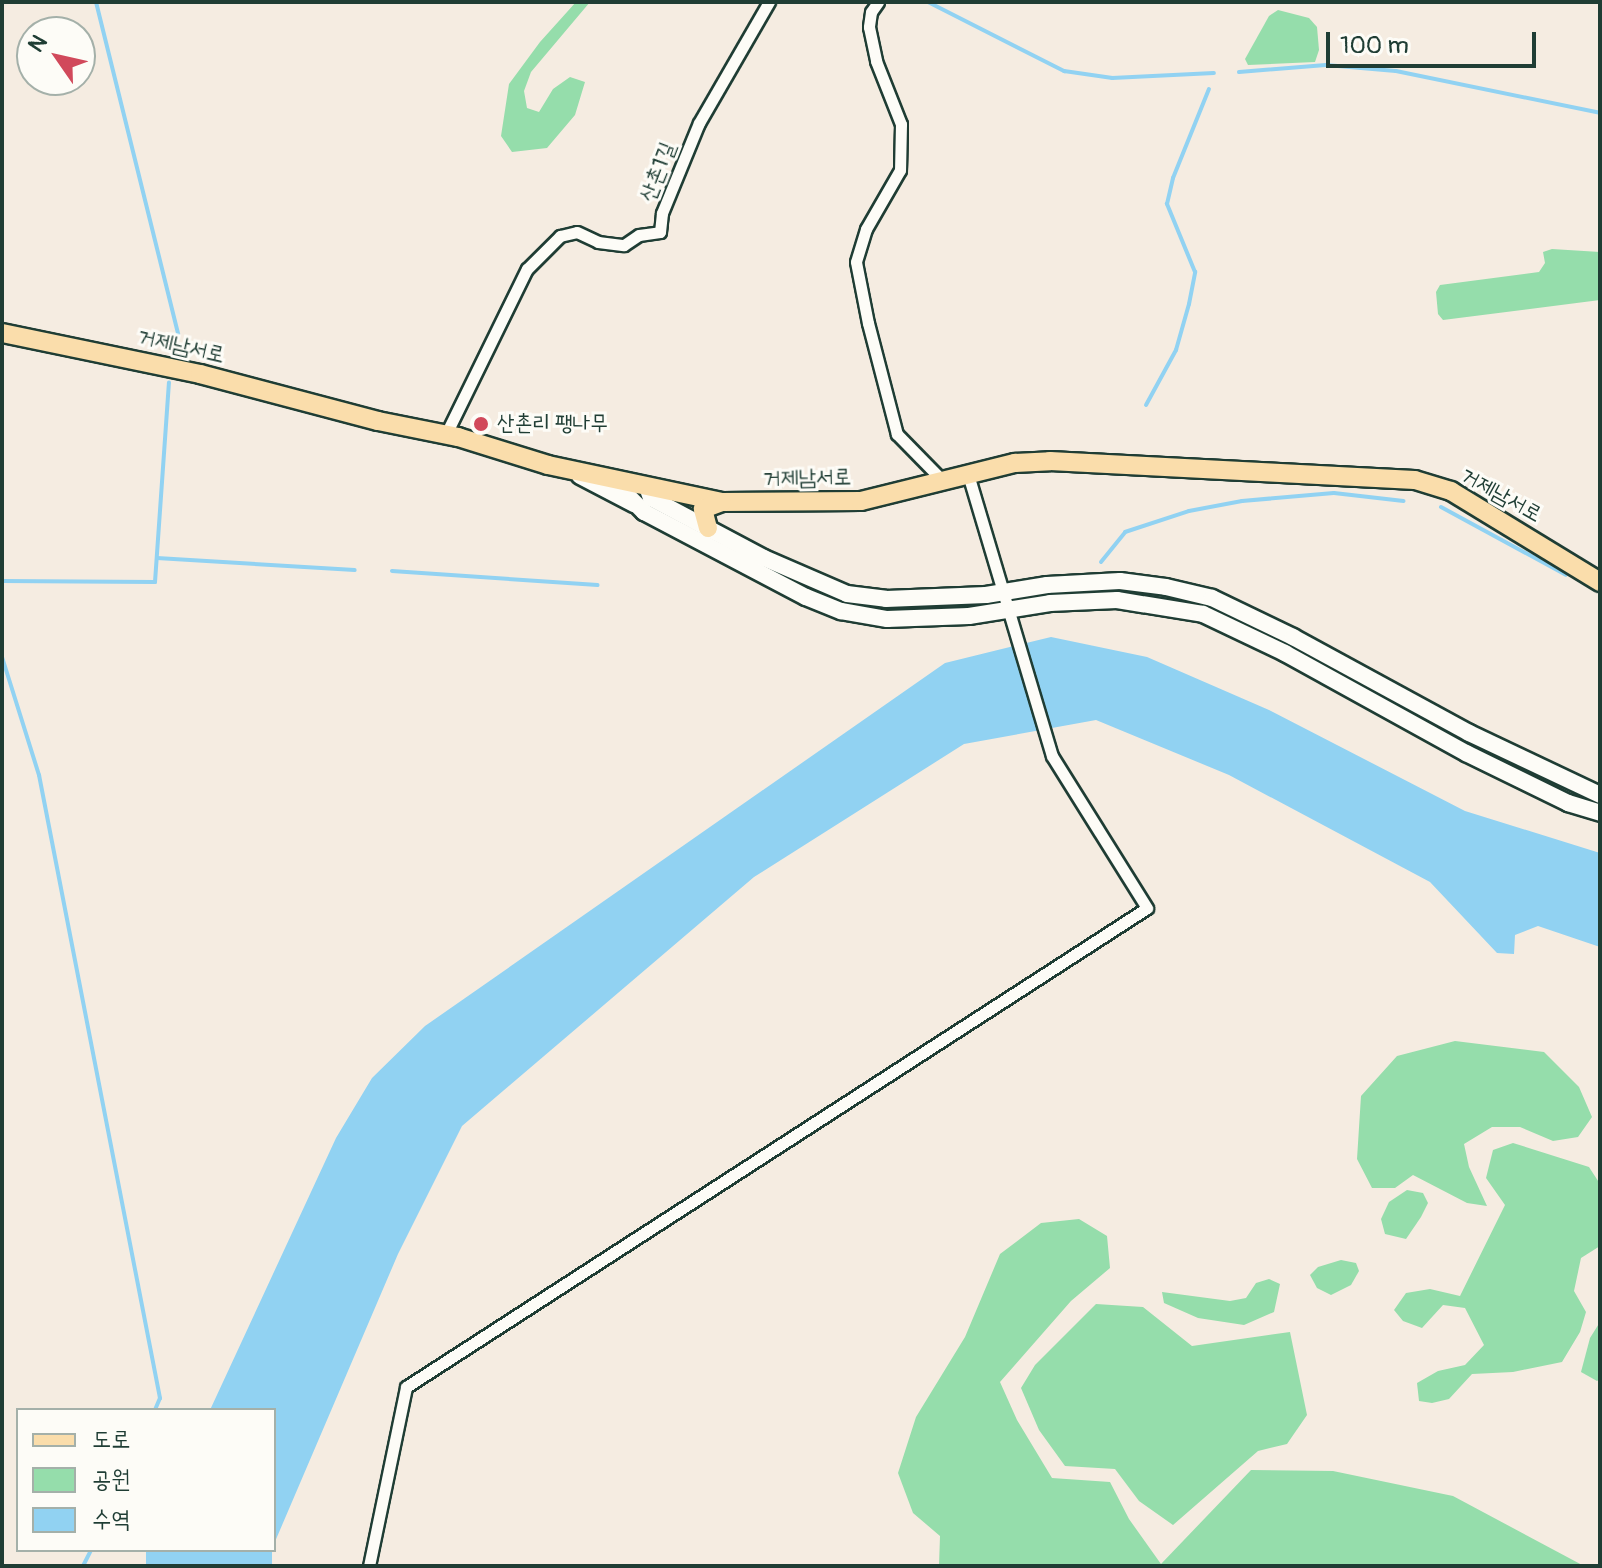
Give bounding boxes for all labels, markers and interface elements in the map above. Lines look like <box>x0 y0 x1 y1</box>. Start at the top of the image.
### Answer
north arrow <box>16 16 96 96</box>
scale bar <box>1330 16 1540 66</box>
text: N <box>22 30 54 58</box>
text: 100 m <box>1340 31 1409 60</box>
street label: 산촌1길 <box>635 138 681 206</box>
street label: 거제남서로 <box>135 323 227 369</box>
place label: 산촌리 팽나무 <box>497 411 608 437</box>
marker: 산촌리 팽나무 <box>472 415 490 433</box>
street label: 거제남서로 <box>1456 462 1546 528</box>
street label: 거제남서로 <box>763 464 851 492</box>
legend <box>16 1408 276 1552</box>
text: 도로 <box>92 1425 131 1454</box>
text: 공원 <box>92 1465 131 1494</box>
text: 수역 <box>92 1505 131 1534</box>

